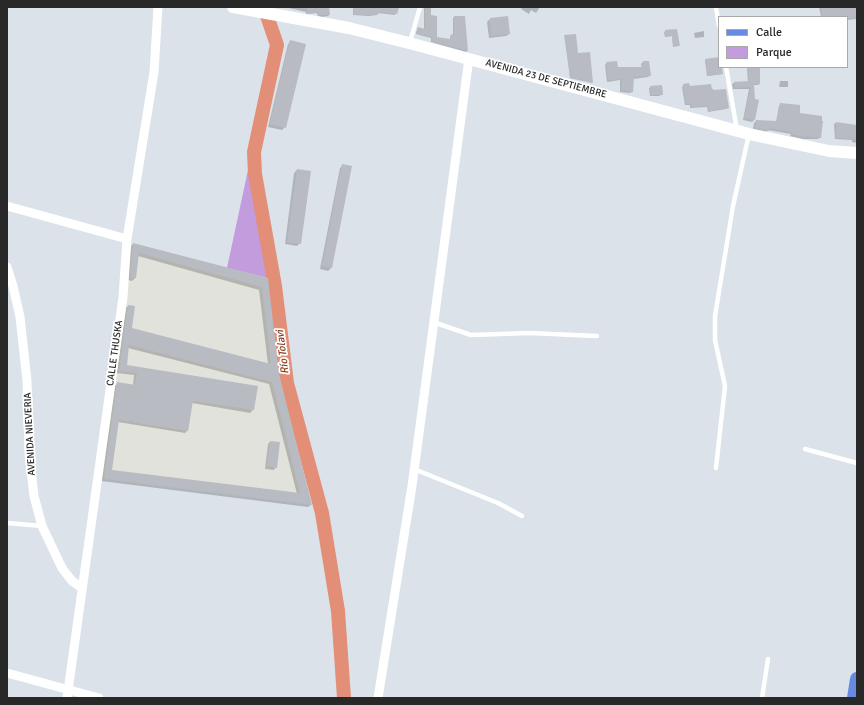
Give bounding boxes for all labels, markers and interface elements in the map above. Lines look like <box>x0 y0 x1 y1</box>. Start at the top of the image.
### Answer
legend <box>718 16 848 68</box>
text: Calle <box>756 25 782 40</box>
text: Parque <box>756 45 792 60</box>
street label: AVENIDA 23 DE SEPTIEMBRE <box>484 57 608 101</box>
street label: CALLE THUSKA <box>104 319 126 387</box>
water label: Río Tolavi <box>274 329 292 375</box>
street label: AVENIDA NIEVERIA <box>22 392 38 476</box>

